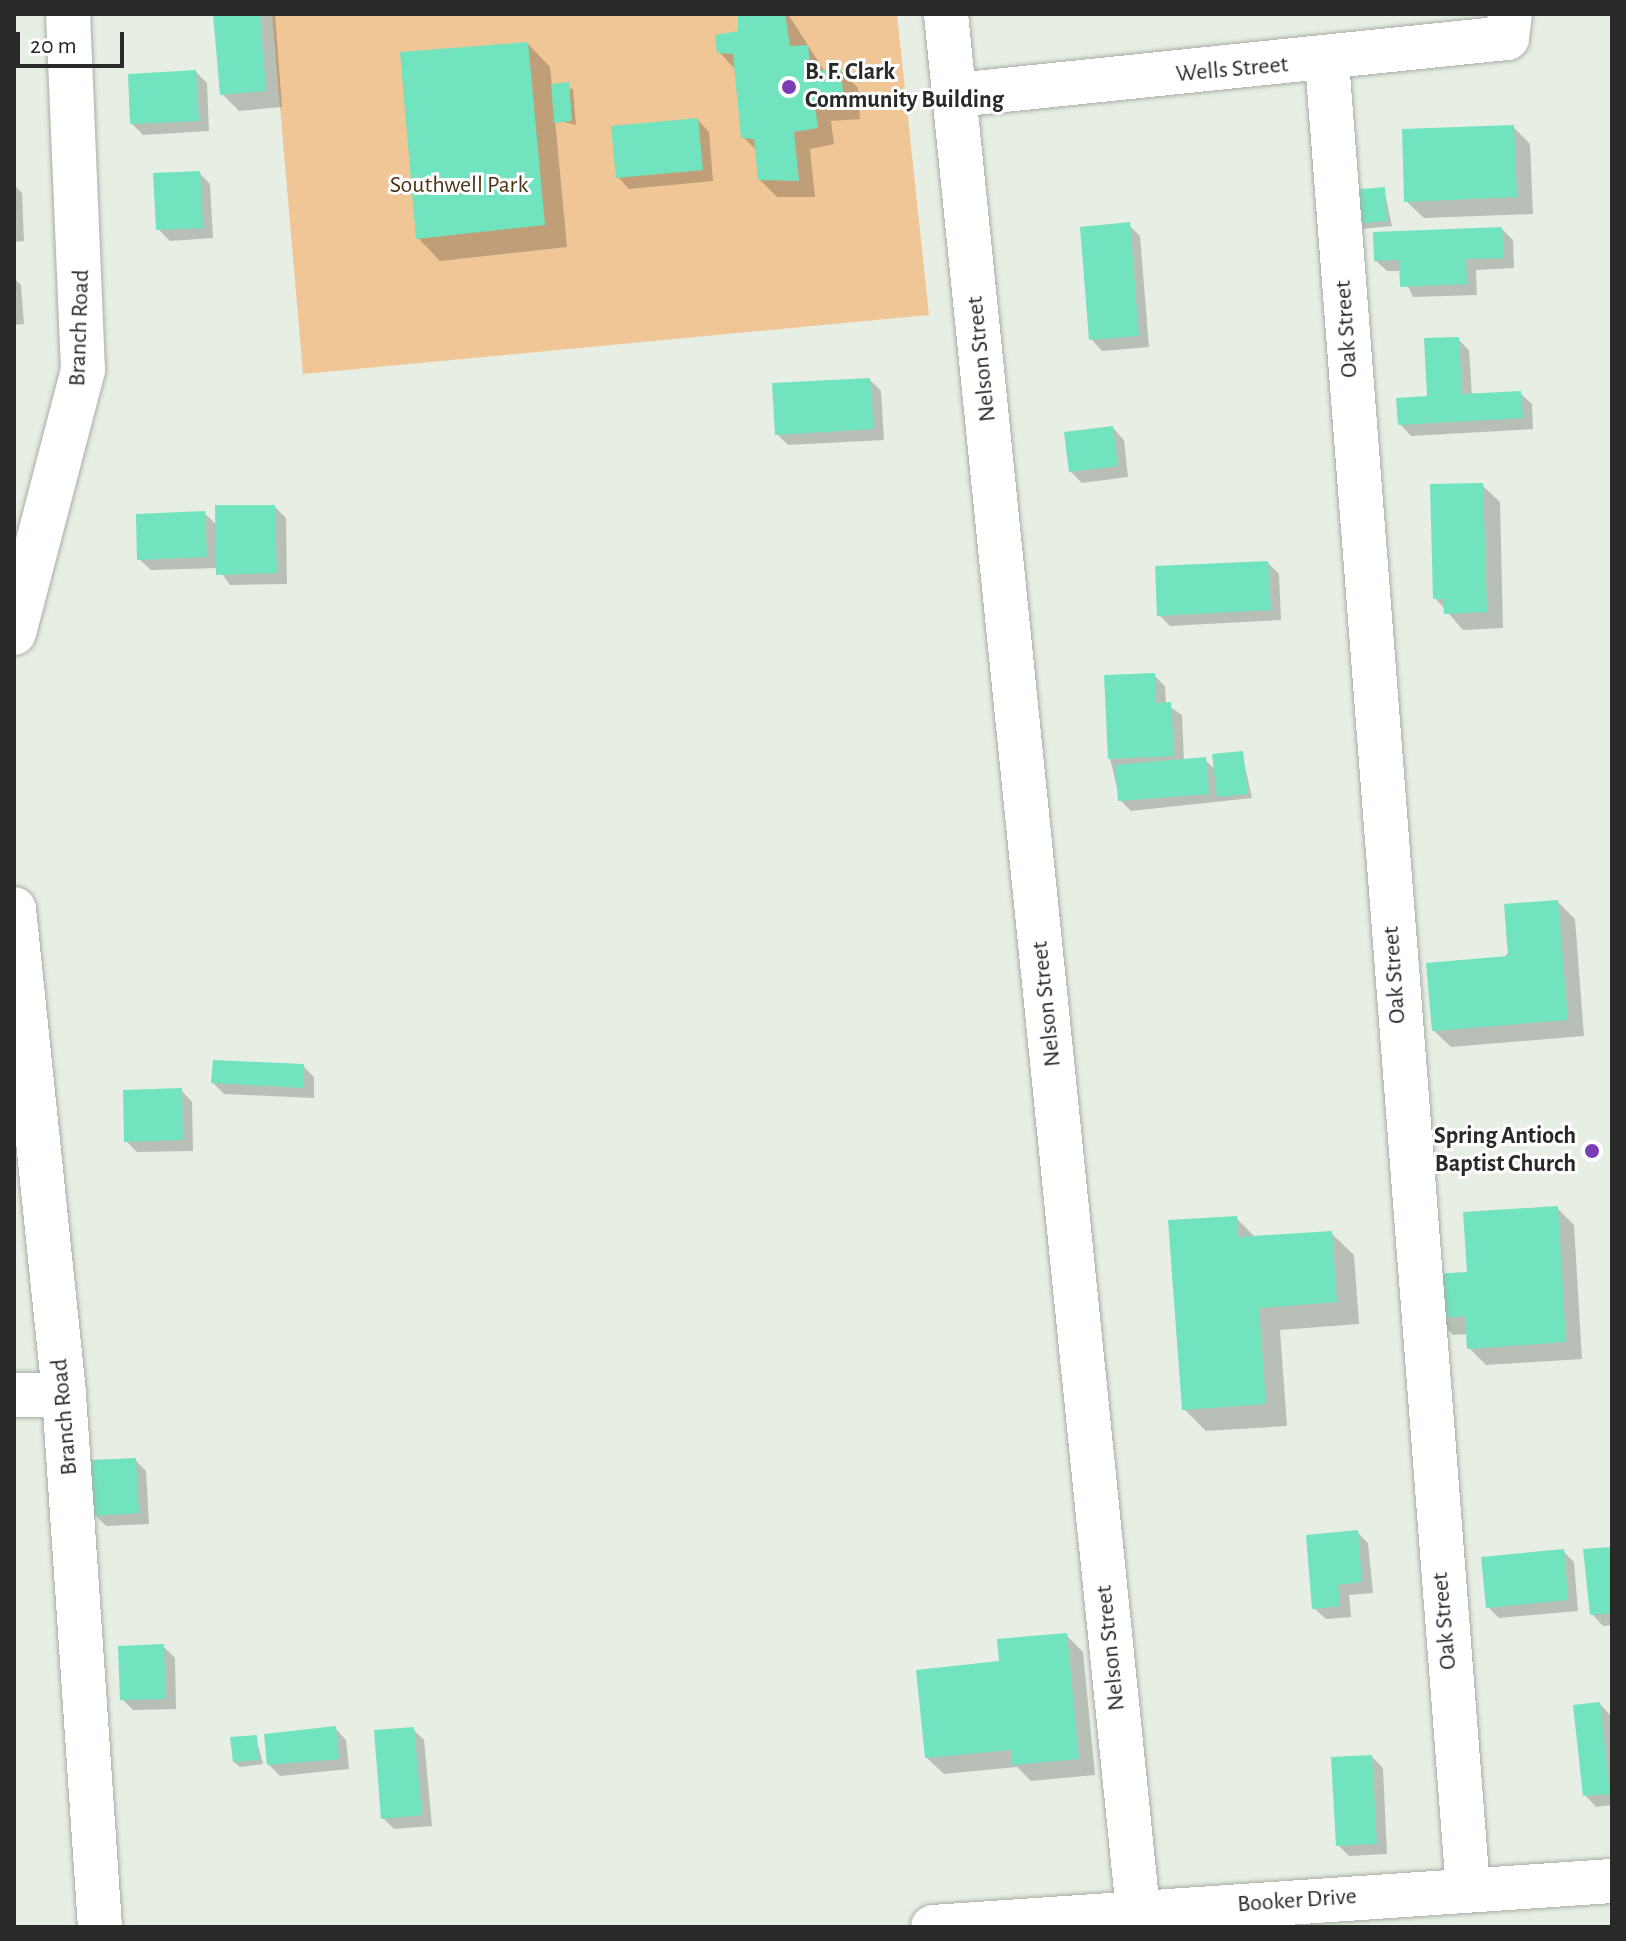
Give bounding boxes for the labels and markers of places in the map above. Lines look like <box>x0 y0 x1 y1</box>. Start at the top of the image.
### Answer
place label: B. F. Clark Community Building <box>805 59 1004 115</box>
marker: B. F. Clark Community Building <box>780 78 798 96</box>
place label: Spring Antioch Baptist Church <box>1434 1123 1576 1179</box>
marker: Spring Antioch Baptist Church <box>1583 1142 1601 1160</box>

